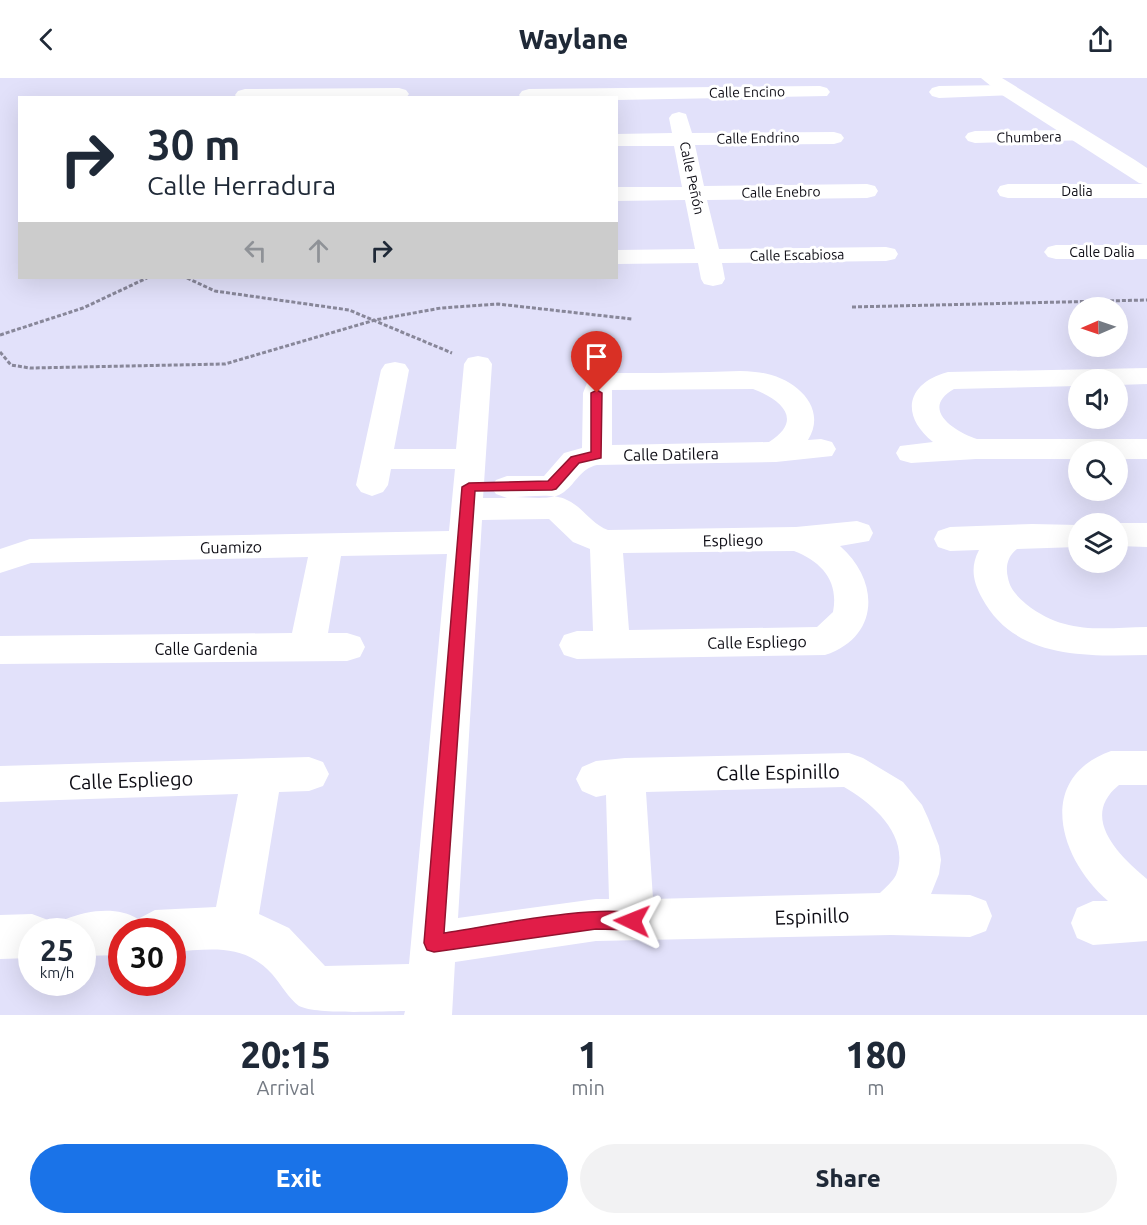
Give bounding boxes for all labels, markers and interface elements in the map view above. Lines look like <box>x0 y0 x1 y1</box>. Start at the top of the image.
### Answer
icon: back <box>30 23 63 56</box>
icon: share <box>1084 23 1117 56</box>
text: Waylane <box>519 24 628 54</box>
street label: Calle Encino <box>709 83 785 101</box>
icon: right <box>48 120 126 198</box>
text: 30 m <box>147 121 241 168</box>
street label: Chumbera <box>996 128 1062 146</box>
street label: Calle Endrino <box>716 129 800 147</box>
street label: Calle Peñón <box>676 140 708 216</box>
text: Calle Herradura <box>147 170 336 200</box>
street label: Calle Enebro <box>741 183 821 201</box>
street label: Dalia <box>1061 183 1093 199</box>
icon: left <box>239 234 272 267</box>
icon: ahead <box>302 234 335 267</box>
icon: right <box>365 234 398 267</box>
street label: Calle Dalia <box>1069 244 1135 260</box>
street label: Calle Escabiosa <box>750 246 844 264</box>
north arrow <box>1068 297 1128 357</box>
map controls <box>1068 297 1128 573</box>
pin <box>571 331 622 393</box>
icon: arrive <box>580 340 613 373</box>
button: sound <box>1068 369 1128 429</box>
button: search <box>1068 441 1128 501</box>
street label: Calle Datilera <box>623 444 719 464</box>
button: layers <box>1068 513 1128 573</box>
street label: Espliego <box>702 530 764 550</box>
street label: Guamizo <box>200 537 262 557</box>
street label: Calle Espliego <box>707 632 807 652</box>
street label: Calle Gardenia <box>154 640 258 658</box>
street label: Calle Espinillo <box>716 759 840 785</box>
street label: Calle Espliego <box>68 766 194 794</box>
position arrow <box>600 889 664 953</box>
street label: Espinillo <box>774 903 850 929</box>
speed limit sign: 30 <box>108 918 186 996</box>
text: 25 <box>40 933 74 967</box>
text: km/h <box>40 964 74 981</box>
text: 20:15 <box>241 1034 331 1075</box>
text: 1 <box>578 1034 598 1075</box>
text: 180 <box>845 1034 906 1075</box>
text: Arrival <box>257 1076 315 1099</box>
text: min <box>571 1076 605 1099</box>
text: m <box>867 1076 885 1099</box>
button: Exit <box>30 1144 568 1213</box>
button: Share <box>580 1144 1117 1213</box>

